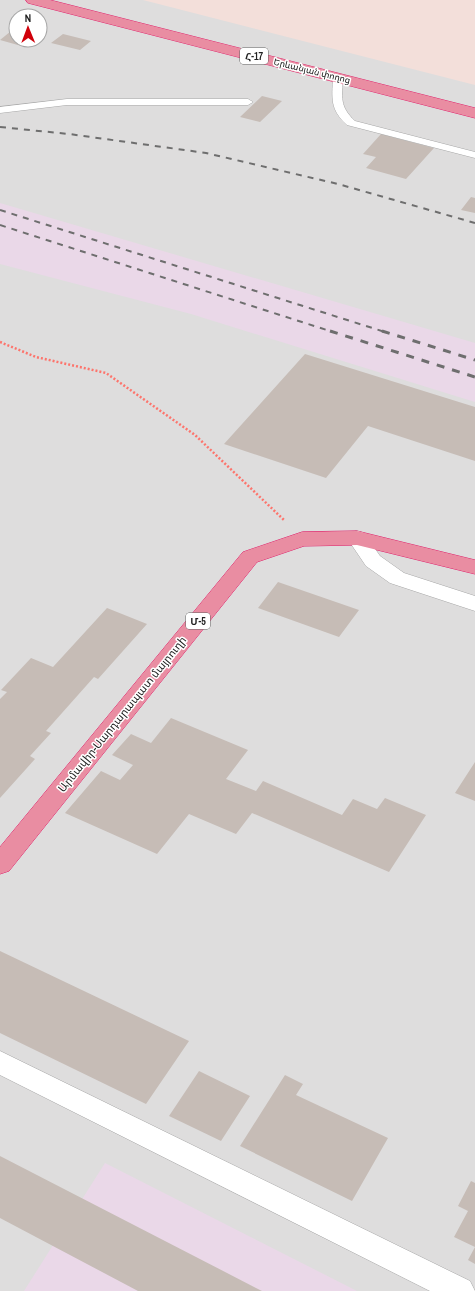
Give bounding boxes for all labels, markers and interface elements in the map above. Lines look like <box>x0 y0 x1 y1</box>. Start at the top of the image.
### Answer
north arrow <box>8 8 48 48</box>
text: N <box>24 11 31 25</box>
road number: Հ-17 <box>240 48 268 64</box>
street label: Երևանյան փողոց <box>272 56 352 86</box>
road number: Մ-5 <box>186 613 210 629</box>
street label: Արմավիր-Սարդարապատ մայրուղի <box>55 633 189 795</box>

